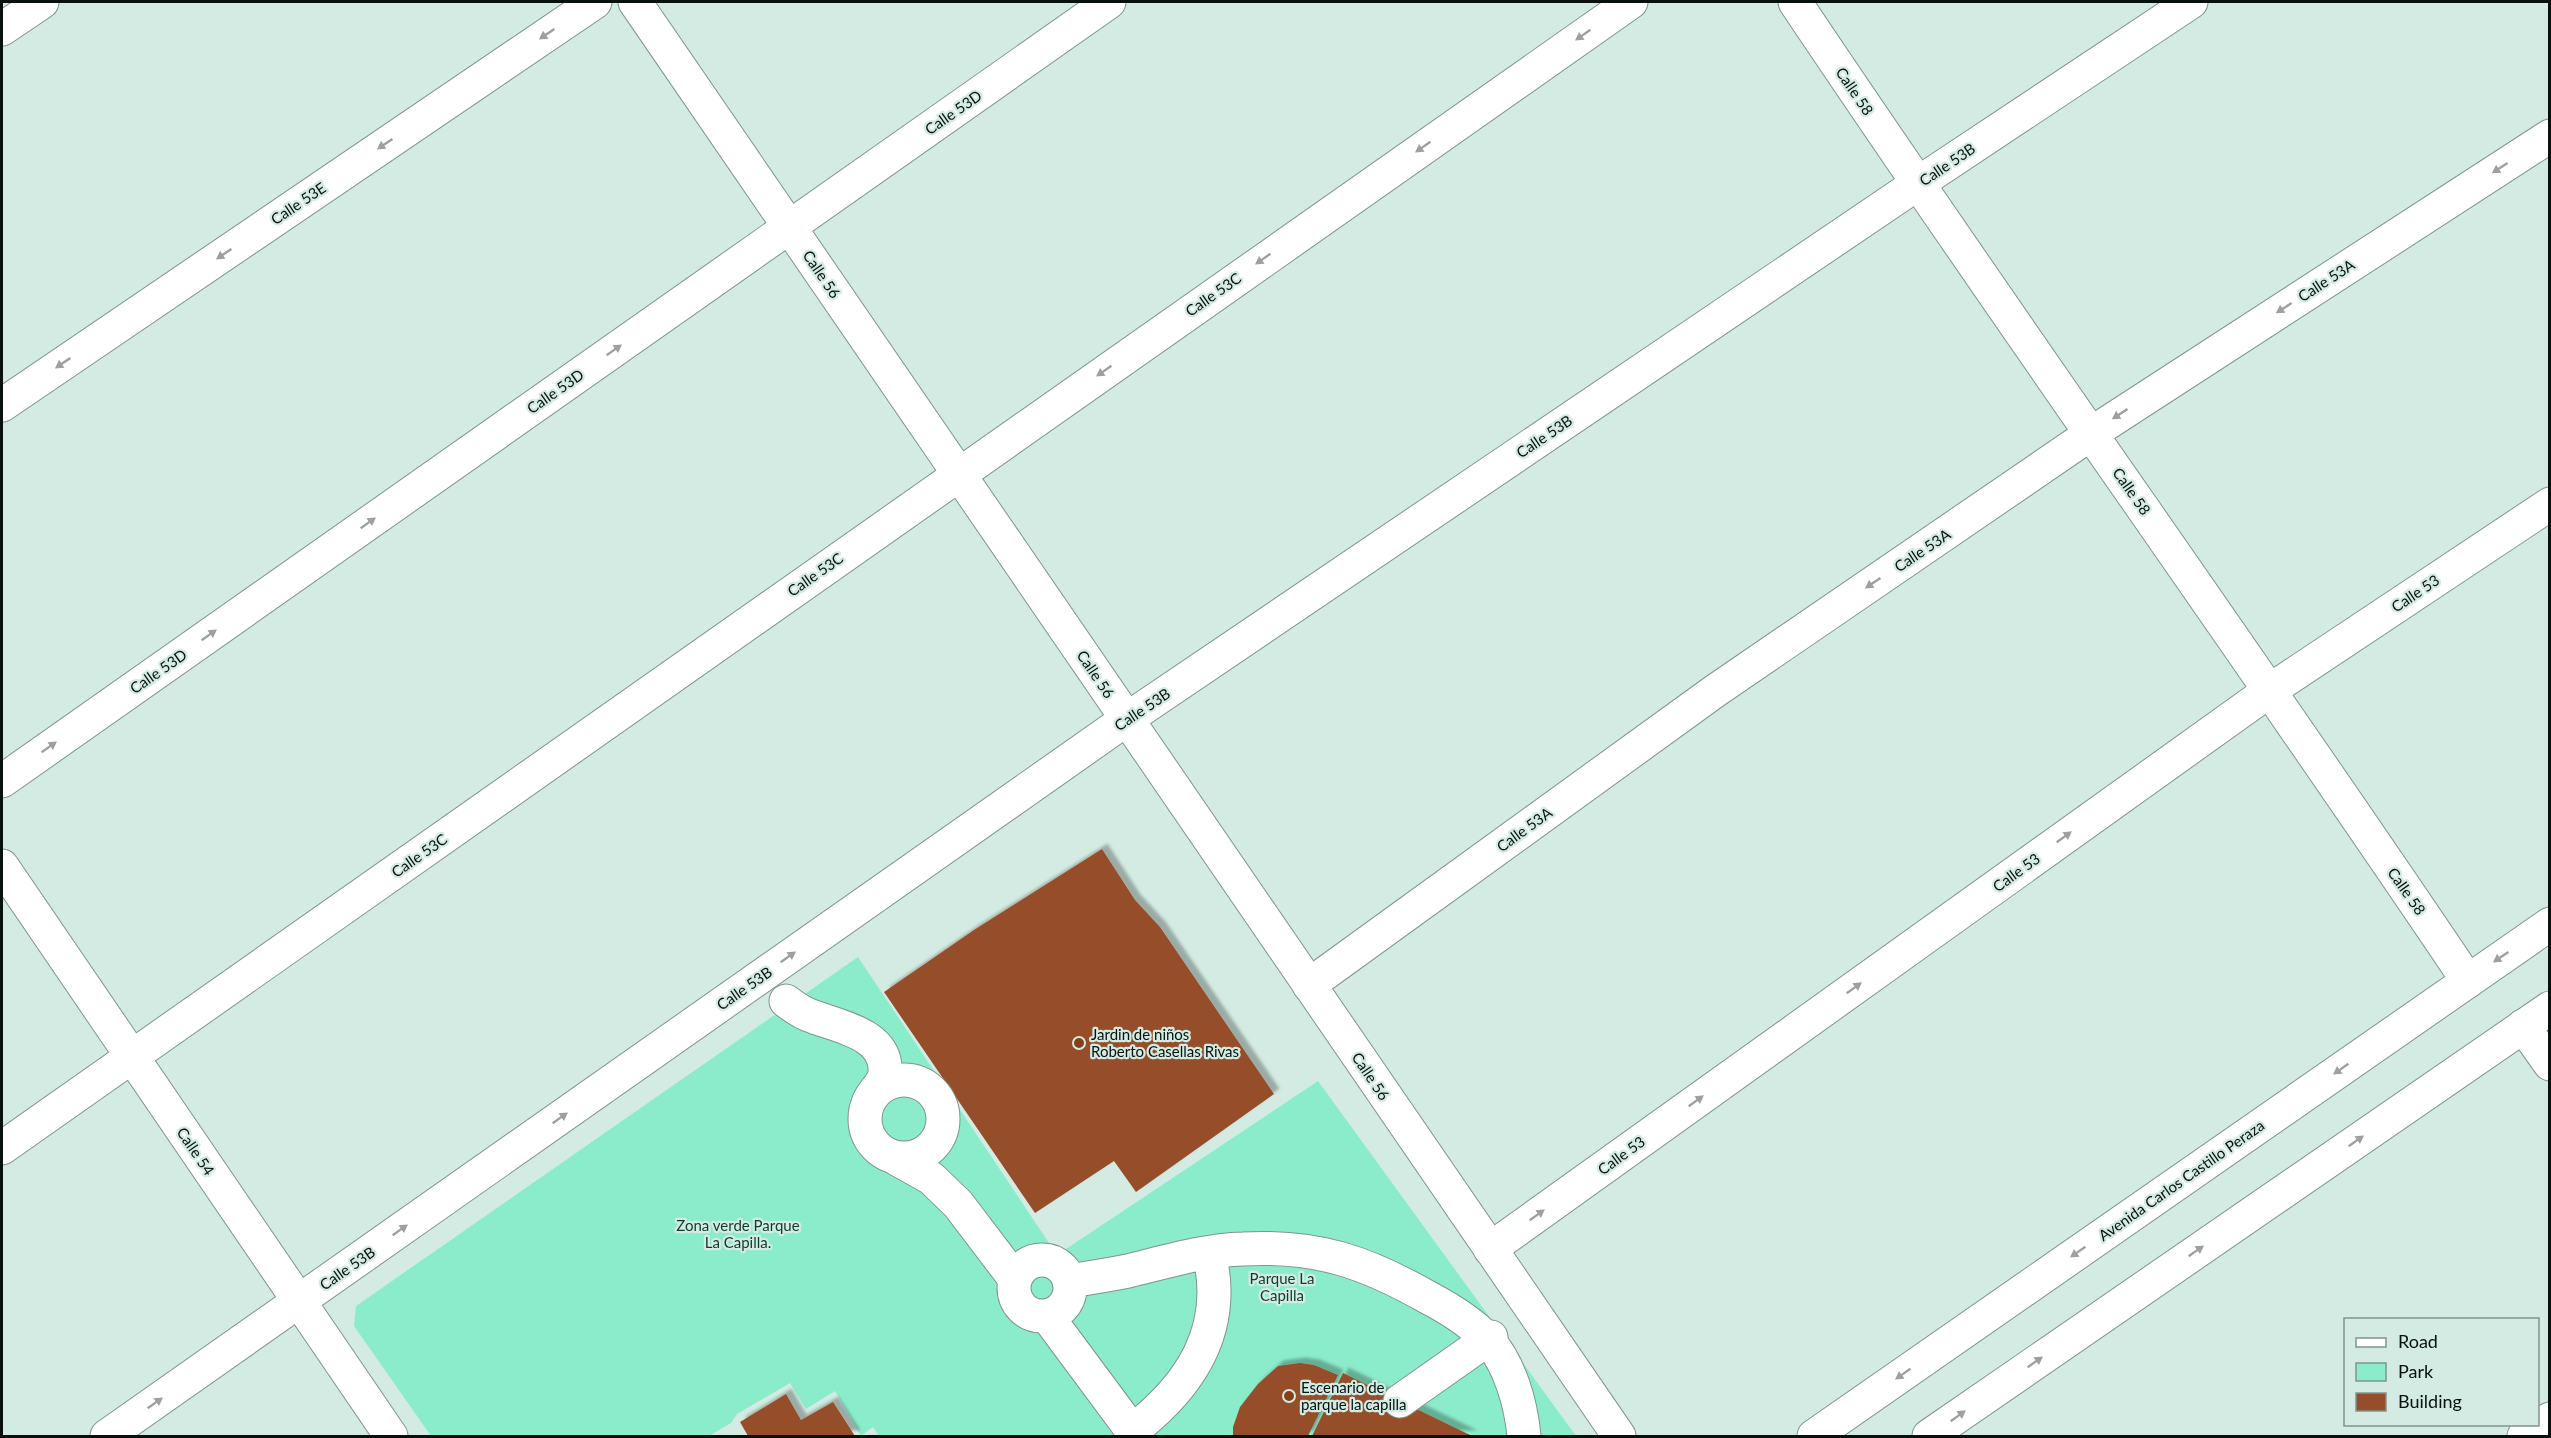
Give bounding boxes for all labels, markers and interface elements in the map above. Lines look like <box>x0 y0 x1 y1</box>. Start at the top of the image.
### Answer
one-way arrow <box>539 28 555 40</box>
one-way arrow <box>1575 29 1591 41</box>
street label: Calle 58 <box>1833 64 1877 118</box>
street label: Calle 53D <box>921 86 985 138</box>
one-way arrow <box>378 138 394 150</box>
street label: Calle 53B <box>1916 139 1978 189</box>
one-way arrow <box>1415 141 1431 152</box>
one-way arrow <box>2492 162 2509 173</box>
street label: Calle 53E <box>267 178 329 228</box>
street label: Calle 56 <box>800 247 845 302</box>
one-way arrow <box>216 248 232 259</box>
one-way arrow <box>1256 253 1272 265</box>
street label: Calle 53A <box>2294 255 2358 305</box>
street label: Calle 53C <box>1182 268 1244 320</box>
one-way arrow <box>2276 302 2292 313</box>
one-way arrow <box>605 344 621 356</box>
one-way arrow <box>55 358 71 369</box>
street label: Calle 53D <box>523 365 587 417</box>
one-way arrow <box>1096 365 1112 377</box>
one-way arrow <box>2113 408 2129 420</box>
street label: Calle 53B <box>1513 411 1575 461</box>
street label: Calle 58 <box>2109 464 2155 518</box>
one-way arrow <box>360 517 376 529</box>
street label: Calle 53A <box>1890 524 1954 575</box>
street label: Calle 53C <box>784 548 846 600</box>
street label: Calle 53 <box>2388 571 2442 615</box>
one-way arrow <box>1865 577 1881 589</box>
one-way arrow <box>200 629 216 641</box>
street label: Calle 53D <box>126 645 190 697</box>
street label: Calle 56 <box>1074 647 1119 702</box>
street label: Calle 53B <box>1111 684 1173 734</box>
one-way arrow <box>41 741 57 753</box>
street label: Calle 53A <box>1493 802 1556 855</box>
street label: Calle 53C <box>388 829 450 881</box>
one-way arrow <box>2056 831 2072 843</box>
street label: Calle 53 <box>1989 849 2043 895</box>
street label: Calle 58 <box>2384 864 2430 918</box>
one-way arrow <box>2494 951 2510 963</box>
one-way arrow <box>780 952 796 963</box>
street label: Calle 53B <box>713 962 775 1014</box>
one-way arrow <box>1846 982 1862 994</box>
place label: Jardin de niños Roberto Casellas Rivas <box>1091 1025 1239 1060</box>
marker: Jardin de niños Roberto Casellas Rivas <box>1072 1036 1086 1050</box>
street label: Calle 56 <box>1349 1049 1394 1104</box>
one-way arrow <box>2334 1063 2350 1075</box>
one-way arrow <box>1687 1095 1703 1107</box>
one-way arrow <box>551 1112 567 1124</box>
street label: Avenida Carlos Castillo Peraza <box>2095 1116 2267 1244</box>
street label: Calle 54 <box>174 1124 219 1179</box>
street label: Calle 53 <box>1594 1132 1648 1178</box>
one-way arrow <box>2348 1135 2364 1147</box>
one-way arrow <box>1529 1209 1545 1221</box>
park label: Zona verde Parque La Capilla. <box>676 1216 800 1251</box>
one-way arrow <box>392 1224 408 1236</box>
street label: Calle 53B <box>316 1242 378 1294</box>
one-way arrow <box>2070 1246 2086 1257</box>
one-way arrow <box>2187 1246 2204 1257</box>
park label: Parque La Capilla <box>1249 1269 1315 1304</box>
legend <box>2344 1318 2539 1426</box>
text: Road <box>2398 1330 2438 1352</box>
one-way arrow <box>2027 1357 2043 1368</box>
text: Park <box>2398 1360 2434 1382</box>
one-way arrow <box>1896 1368 1912 1380</box>
place label: Escenario de parque la capilla <box>1301 1378 1407 1413</box>
marker: Escenario de parque la capilla <box>1282 1389 1296 1403</box>
text: Building <box>2398 1390 2462 1412</box>
one-way arrow <box>147 1397 163 1409</box>
one-way arrow <box>1949 1410 1965 1422</box>

